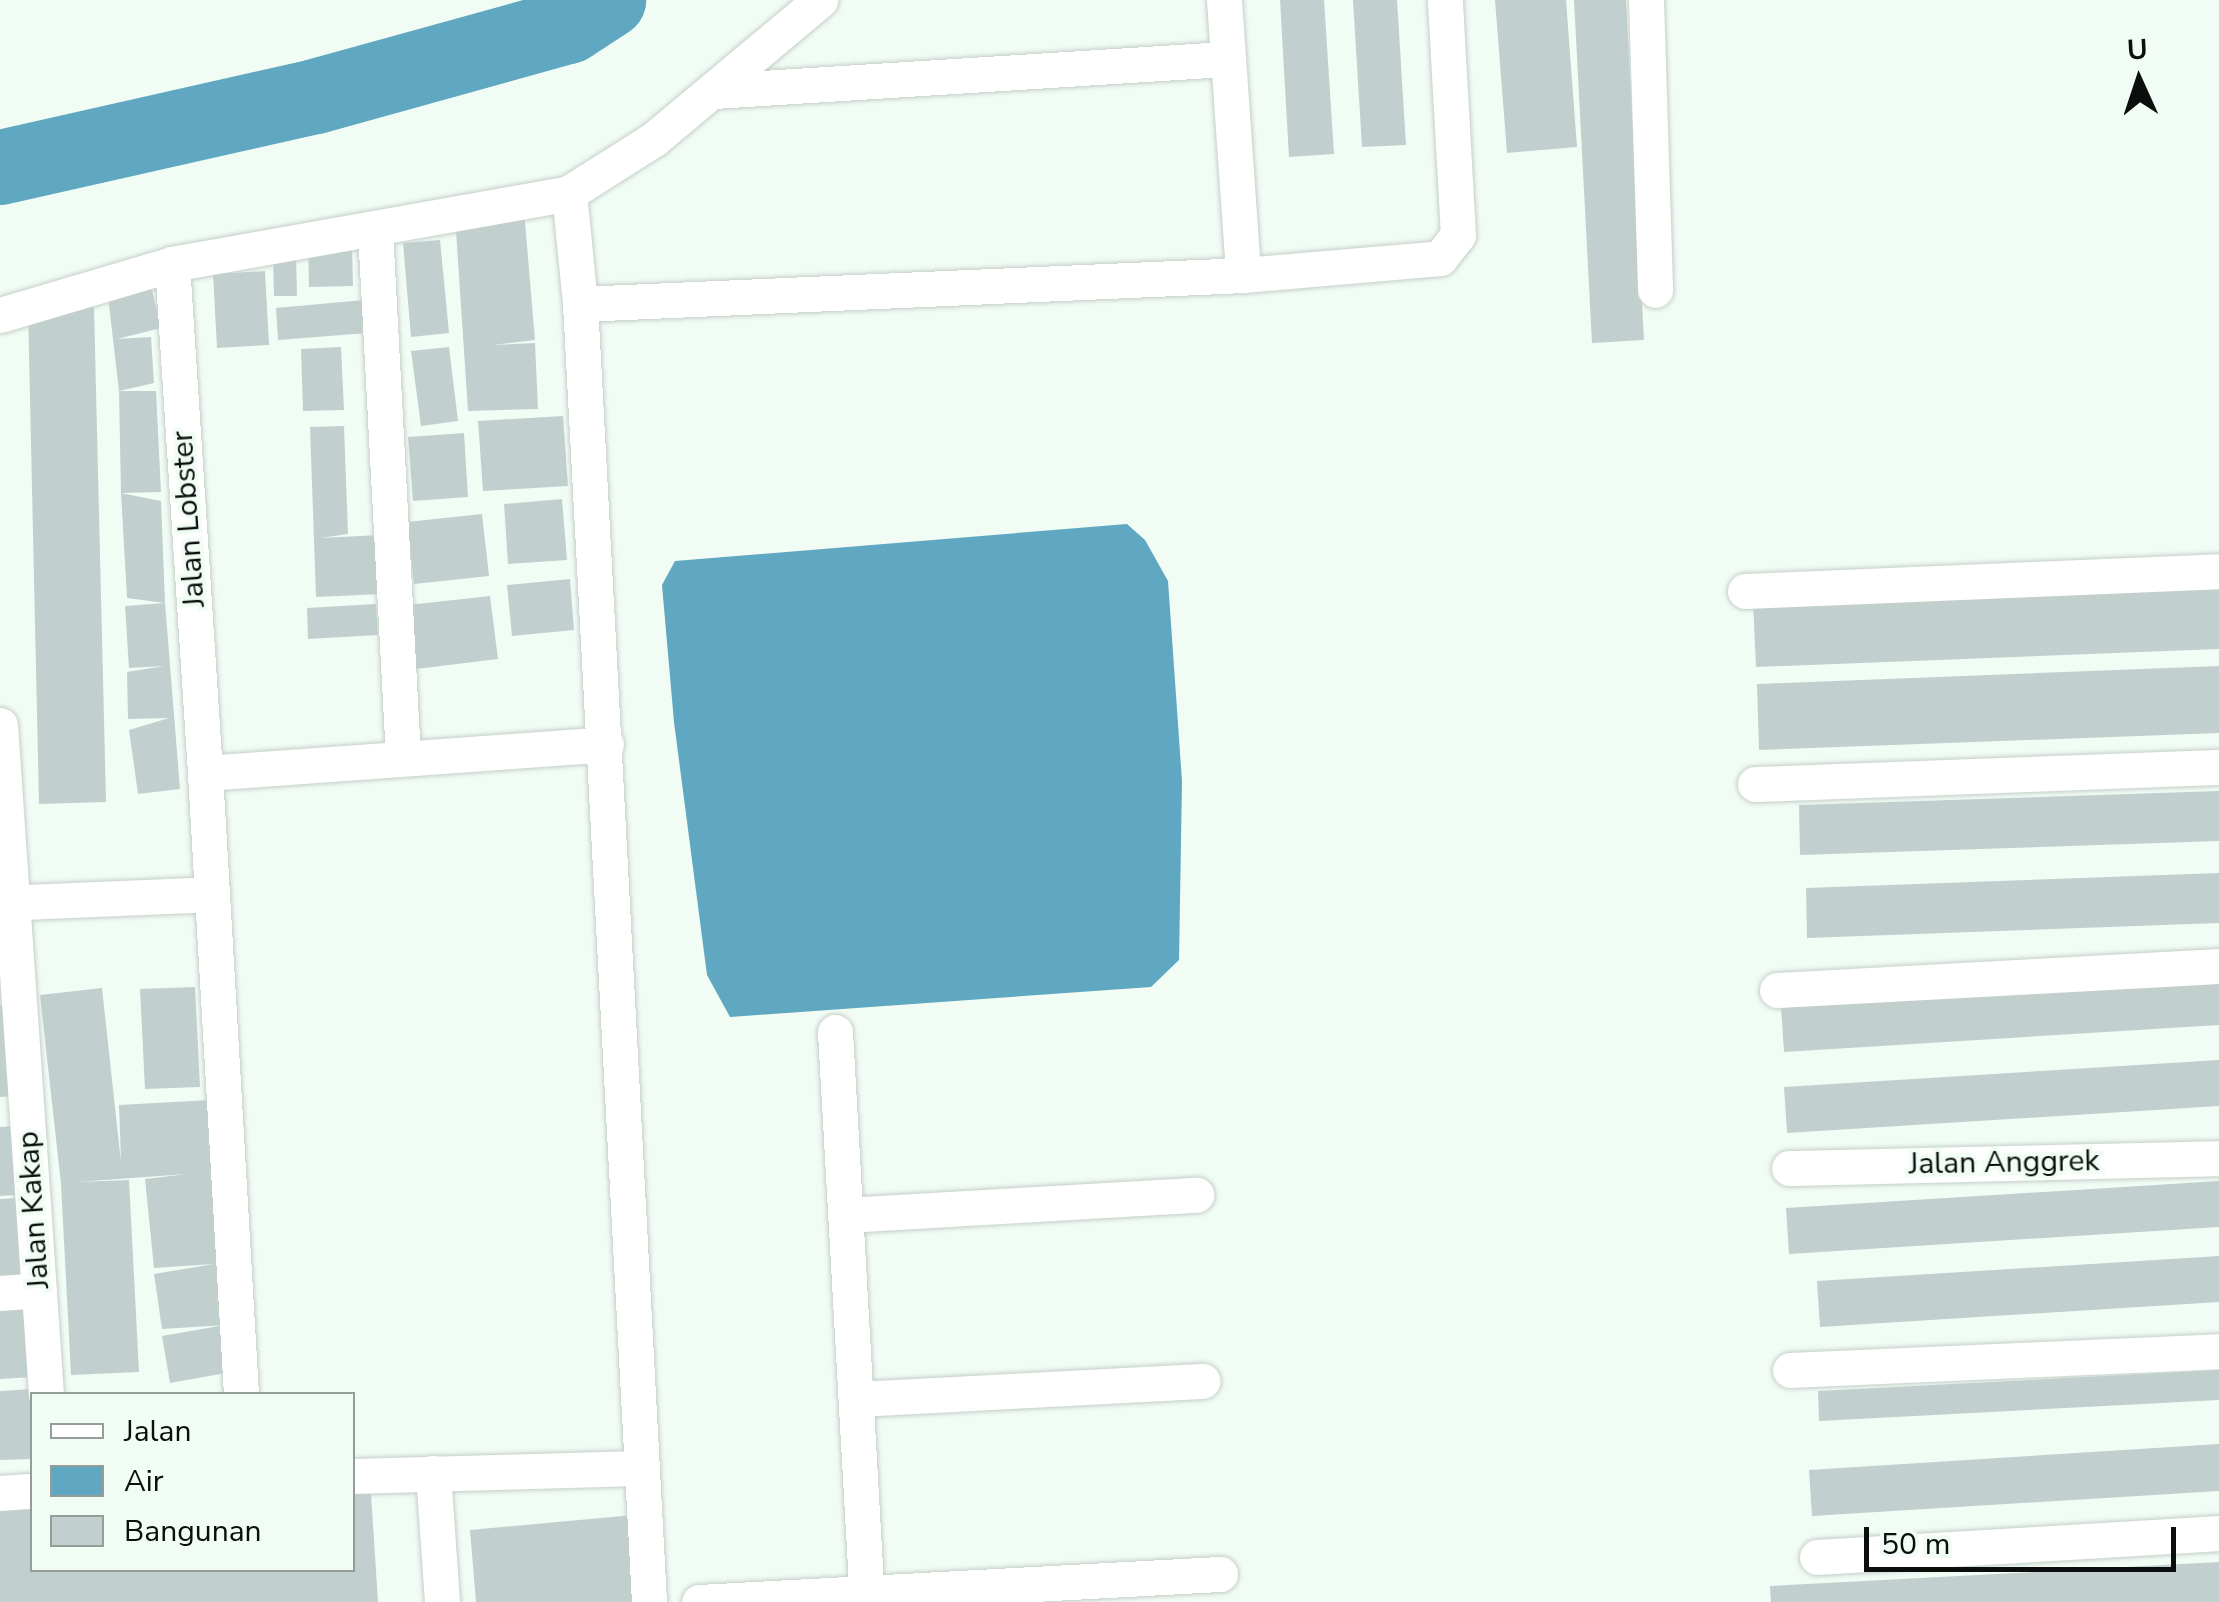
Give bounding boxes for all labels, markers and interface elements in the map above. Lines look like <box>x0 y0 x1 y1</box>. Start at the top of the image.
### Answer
north arrow <box>2089 30 2189 130</box>
text: U <box>2126 31 2149 70</box>
street label: Jalan Lobster <box>165 430 213 608</box>
street label: Jalan Kakap <box>11 1130 57 1290</box>
street label: Jalan Anggrek <box>1908 1143 2100 1183</box>
legend <box>30 1392 355 1572</box>
text: Jalan <box>124 1411 191 1452</box>
text: Air <box>124 1461 164 1502</box>
scale bar <box>1869 1507 2182 1569</box>
text: Bangunan <box>124 1511 262 1552</box>
text: 50 m <box>1881 1524 1950 1565</box>

